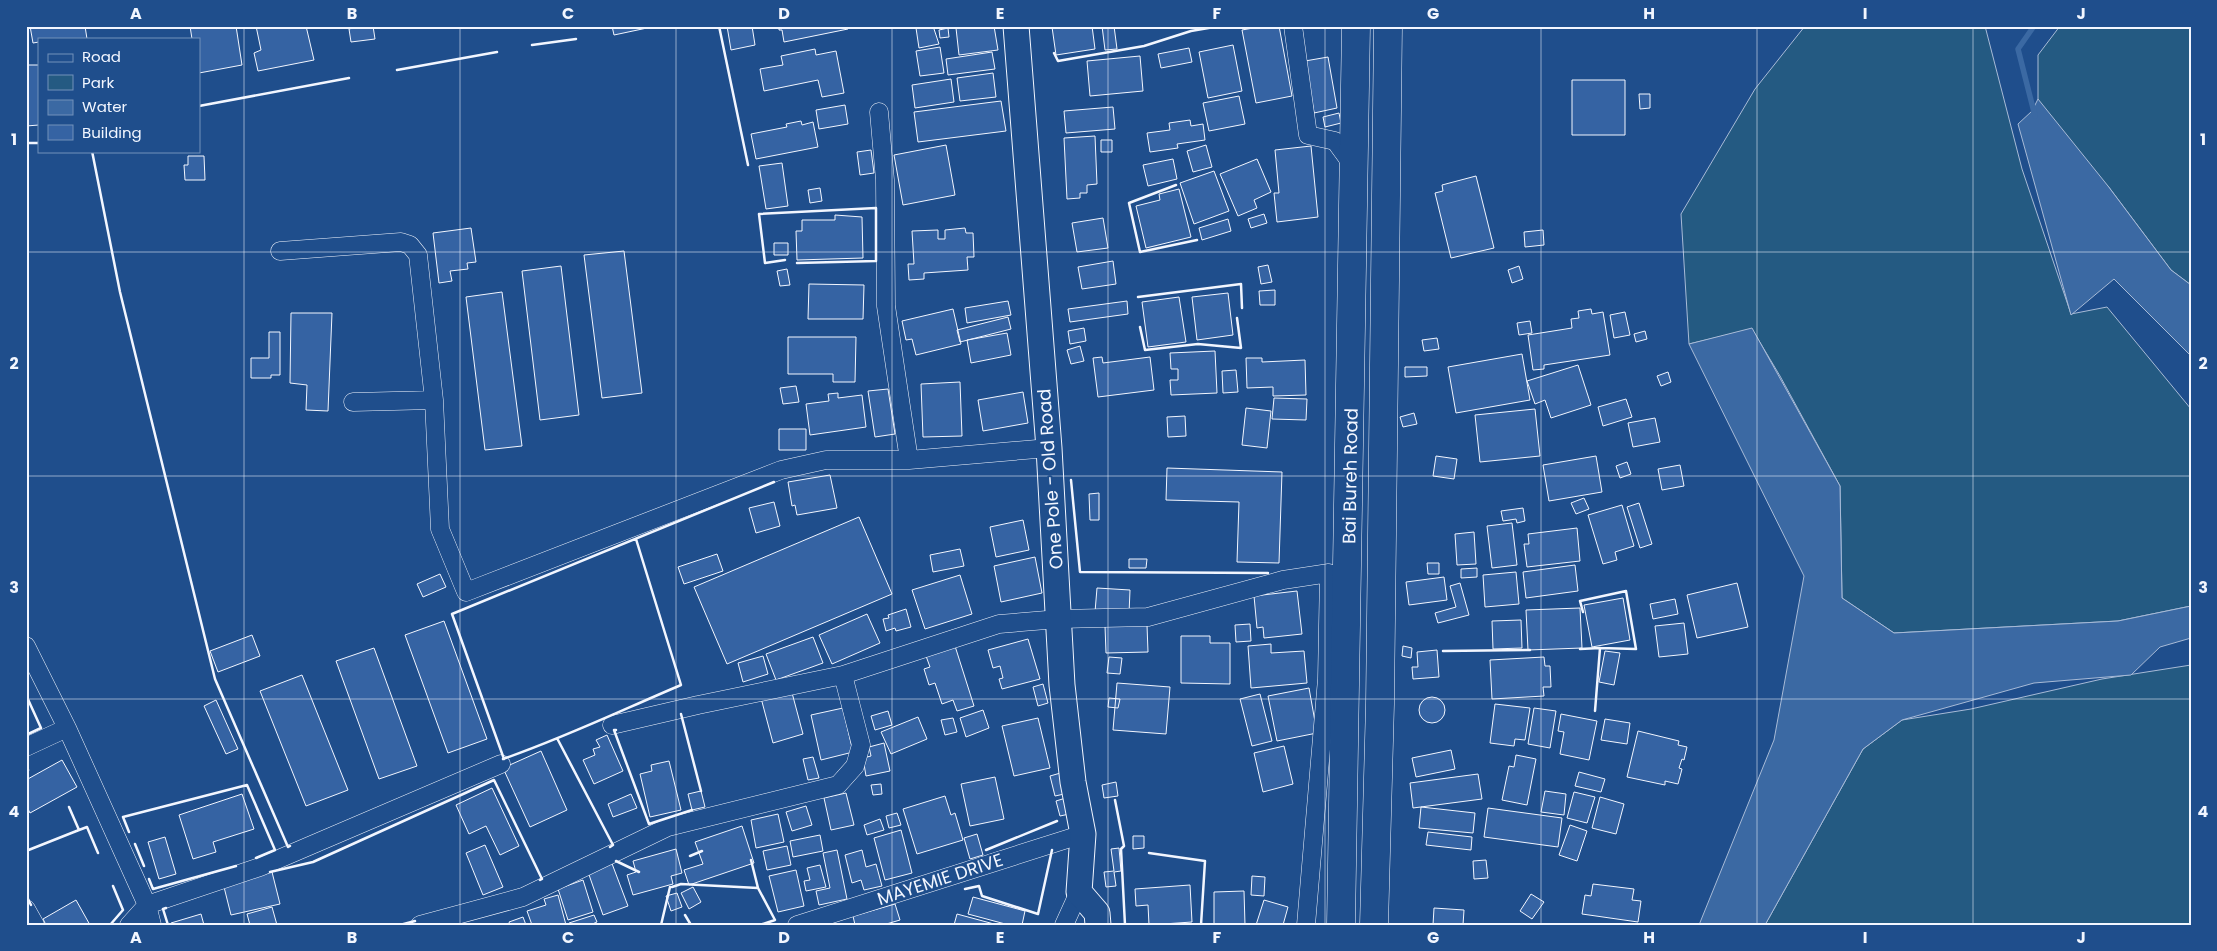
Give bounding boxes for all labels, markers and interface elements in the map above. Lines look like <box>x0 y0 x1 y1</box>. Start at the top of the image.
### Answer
text: A <box>130 2 142 25</box>
text: B <box>347 2 357 25</box>
text: C <box>562 2 574 25</box>
text: D <box>778 2 790 25</box>
text: E <box>996 2 1004 25</box>
text: F <box>1213 2 1222 25</box>
text: G <box>1427 2 1439 25</box>
text: H <box>1643 2 1655 25</box>
text: I <box>1863 2 1867 25</box>
text: J <box>2076 2 2086 25</box>
legend <box>38 38 200 152</box>
text: Road <box>82 46 121 67</box>
text: Park <box>82 72 114 93</box>
text: Water <box>82 96 128 117</box>
text: Building <box>82 122 142 143</box>
text: 1 <box>11 128 17 151</box>
text: 1 <box>2200 128 2206 151</box>
text: 2 <box>9 352 19 375</box>
text: 2 <box>2198 352 2208 375</box>
street label: One Pole - Old Road <box>1031 388 1069 570</box>
street label: Bai Bureh Road <box>1336 408 1364 544</box>
text: 3 <box>9 576 19 599</box>
text: 3 <box>2198 576 2208 599</box>
text: 4 <box>9 800 20 823</box>
text: 4 <box>2198 800 2209 823</box>
street label: MAYEMIE DRIVE <box>874 847 1006 911</box>
text: A <box>130 926 142 949</box>
text: B <box>347 926 357 949</box>
text: C <box>562 926 574 949</box>
text: D <box>778 926 790 949</box>
text: E <box>996 926 1004 949</box>
text: F <box>1213 926 1222 949</box>
text: G <box>1427 926 1439 949</box>
text: H <box>1643 926 1655 949</box>
text: I <box>1863 926 1867 949</box>
text: J <box>2076 926 2086 949</box>

